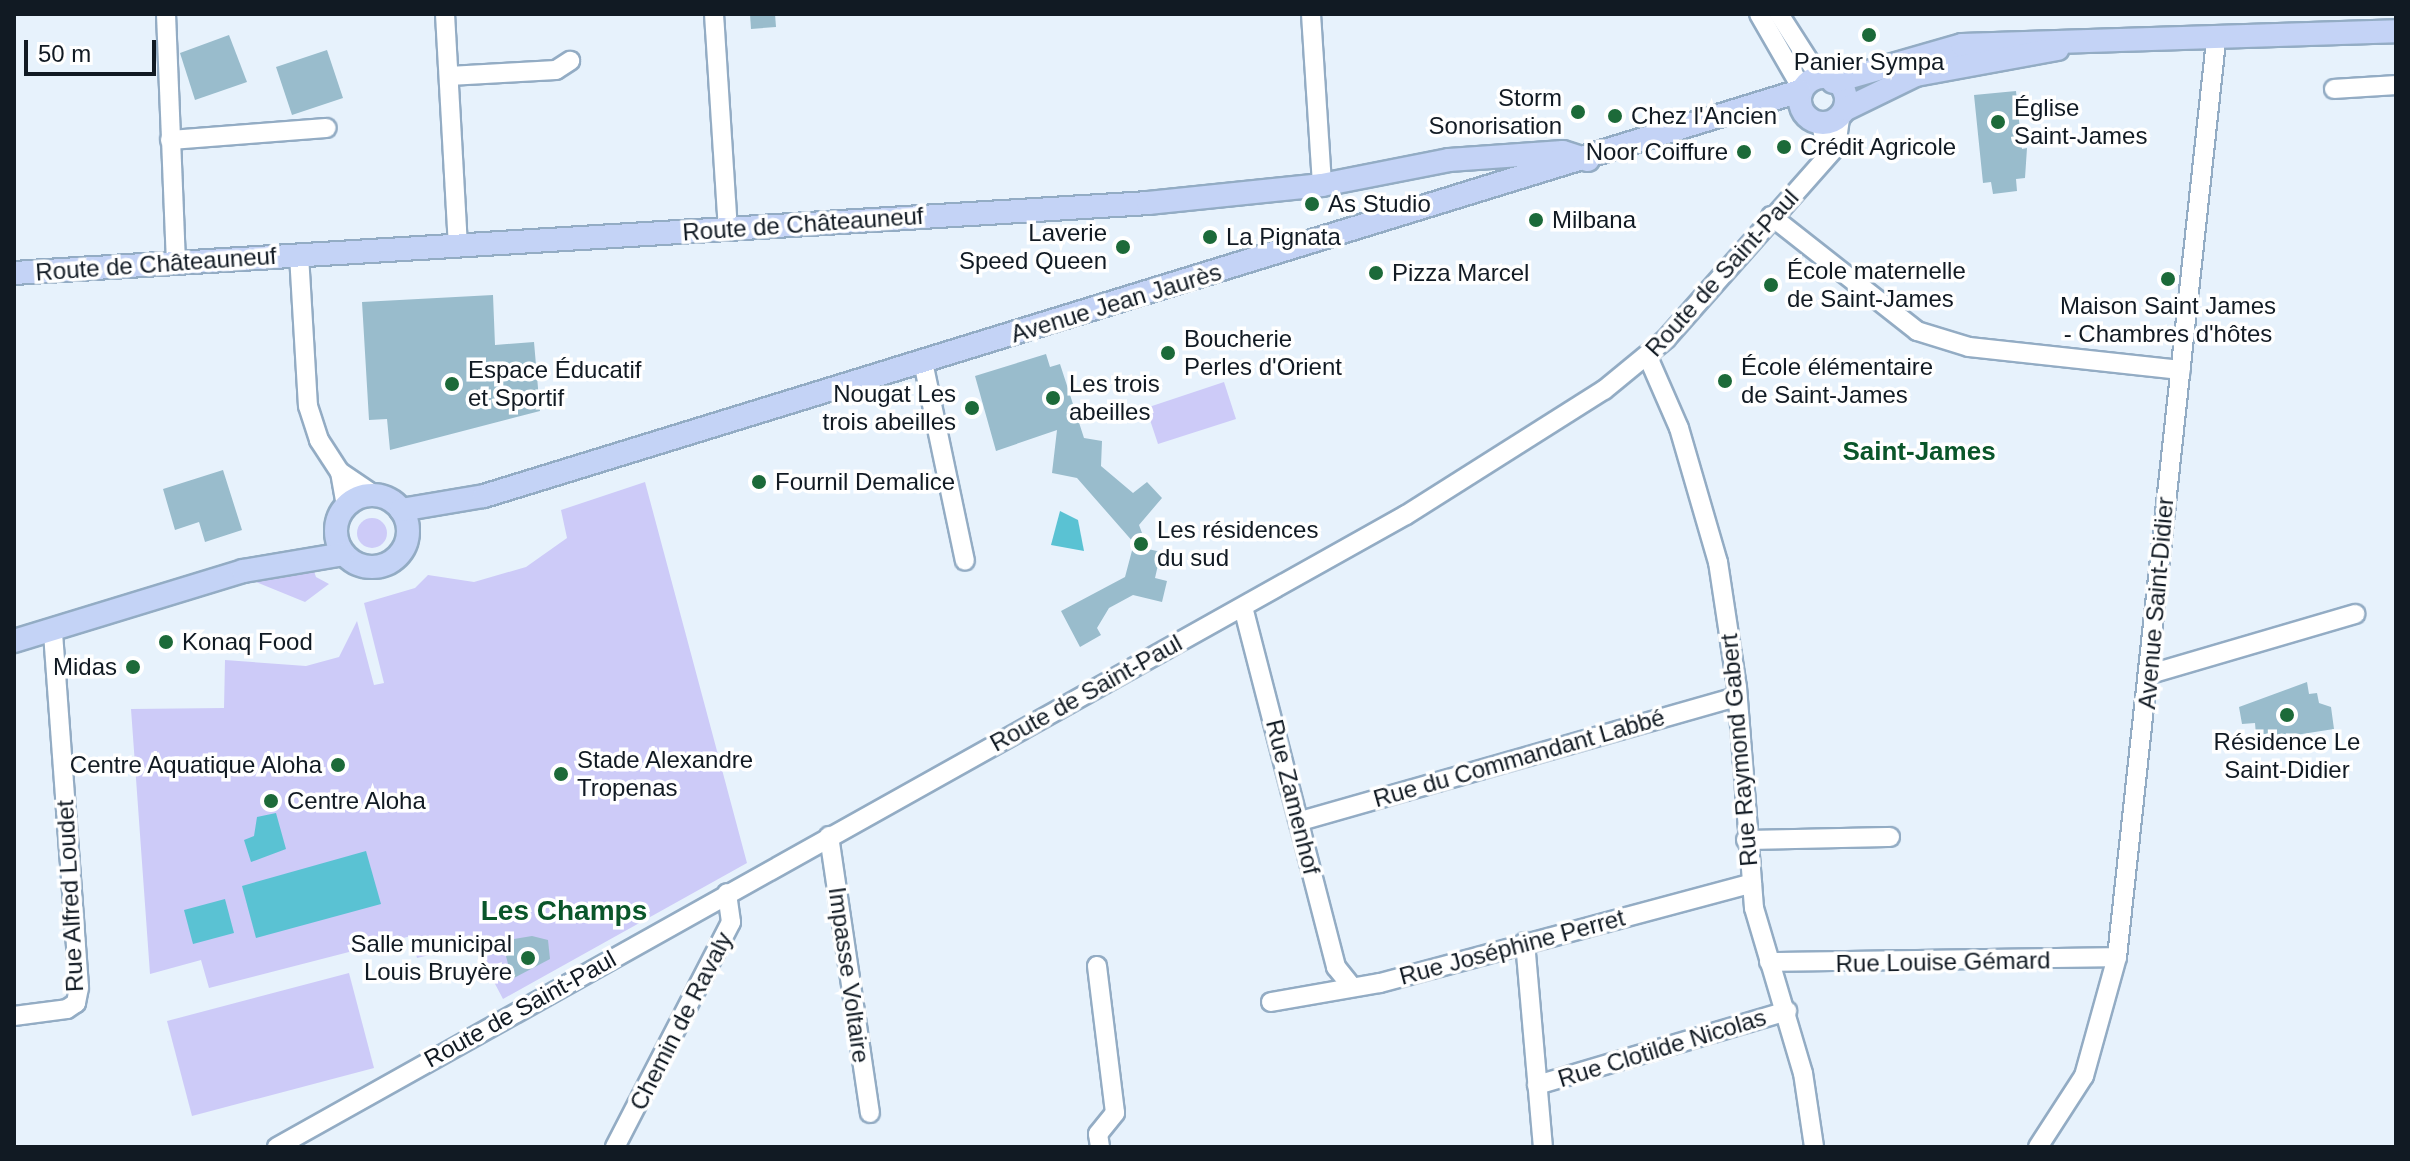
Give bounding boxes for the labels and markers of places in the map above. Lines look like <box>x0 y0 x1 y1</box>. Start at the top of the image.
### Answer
marker: Panier Sympa <box>1860 26 1878 44</box>
place label: Panier Sympa <box>1794 48 1944 76</box>
place label: Storm Sonorisation <box>1429 84 1562 140</box>
place label: Église Saint-James <box>2014 94 2147 150</box>
place label: Chez l'Ancien <box>1631 102 1777 130</box>
marker: Storm Sonorisation <box>1569 103 1587 121</box>
marker: Chez l'Ancien <box>1606 107 1624 125</box>
marker: Église Saint-James <box>1989 113 2007 131</box>
place label: Crédit Agricole <box>1800 133 1957 161</box>
place label: Noor Coiffure <box>1586 138 1728 166</box>
marker: Crédit Agricole <box>1775 138 1793 156</box>
marker: Noor Coiffure <box>1735 143 1753 161</box>
place label: As Studio <box>1328 190 1431 218</box>
marker: As Studio <box>1303 195 1321 213</box>
place label: Milbana <box>1552 206 1636 234</box>
marker: Milbana <box>1527 211 1545 229</box>
place label: Laverie Speed Queen <box>959 219 1107 275</box>
place label: La Pignata <box>1226 223 1341 251</box>
marker: La Pignata <box>1201 228 1219 246</box>
marker: Laverie Speed Queen <box>1114 238 1132 256</box>
place label: École maternelle de Saint-James <box>1787 257 1966 313</box>
place label: Pizza Marcel <box>1392 259 1529 287</box>
marker: Pizza Marcel <box>1367 264 1385 282</box>
marker: Maison Saint James - Chambres d'hôtes <box>2159 270 2177 288</box>
marker: École maternelle de Saint-James <box>1762 276 1780 294</box>
place label: Maison Saint James - Chambres d'hôtes <box>2060 292 2276 348</box>
place label: Boucherie Perles d'Orient <box>1184 325 1342 381</box>
marker: Boucherie Perles d'Orient <box>1159 344 1177 362</box>
place label: École élémentaire de Saint-James <box>1741 353 1933 409</box>
place label: Espace Éducatif et Sportif <box>468 356 641 412</box>
place label: Les trois abeilles <box>1069 370 1160 426</box>
marker: École élémentaire de Saint-James <box>1716 372 1734 390</box>
marker: Espace Éducatif et Sportif <box>443 375 461 393</box>
place label: Nougat Les trois abeilles <box>823 380 956 436</box>
marker: Les trois abeilles <box>1044 389 1062 407</box>
marker: Nougat Les trois abeilles <box>963 399 981 417</box>
place label: Fournil Demalice <box>775 468 955 496</box>
marker: Fournil Demalice <box>750 473 768 491</box>
place label: Les résidences du sud <box>1157 516 1318 572</box>
marker: Les résidences du sud <box>1132 535 1150 553</box>
place label: Konaq Food <box>182 628 313 656</box>
marker: Konaq Food <box>157 633 175 651</box>
place label: Midas <box>53 653 117 681</box>
marker: Midas <box>124 658 142 676</box>
marker: Résidence Le Saint-Didier <box>2278 706 2296 724</box>
place label: Résidence Le Saint-Didier <box>2214 728 2360 784</box>
place label: Stade Alexandre Tropenas <box>577 746 754 802</box>
place label: Centre Aquatique Aloha <box>67 751 322 779</box>
marker: Centre Aquatique Aloha <box>329 756 347 774</box>
marker: Stade Alexandre Tropenas <box>552 765 570 783</box>
place label: Centre Aloha <box>287 787 427 815</box>
marker: Centre Aloha <box>262 792 280 810</box>
place label: Salle municipal Louis Bruyère <box>351 930 512 986</box>
marker: Salle municipal Louis Bruyère <box>519 949 537 967</box>

